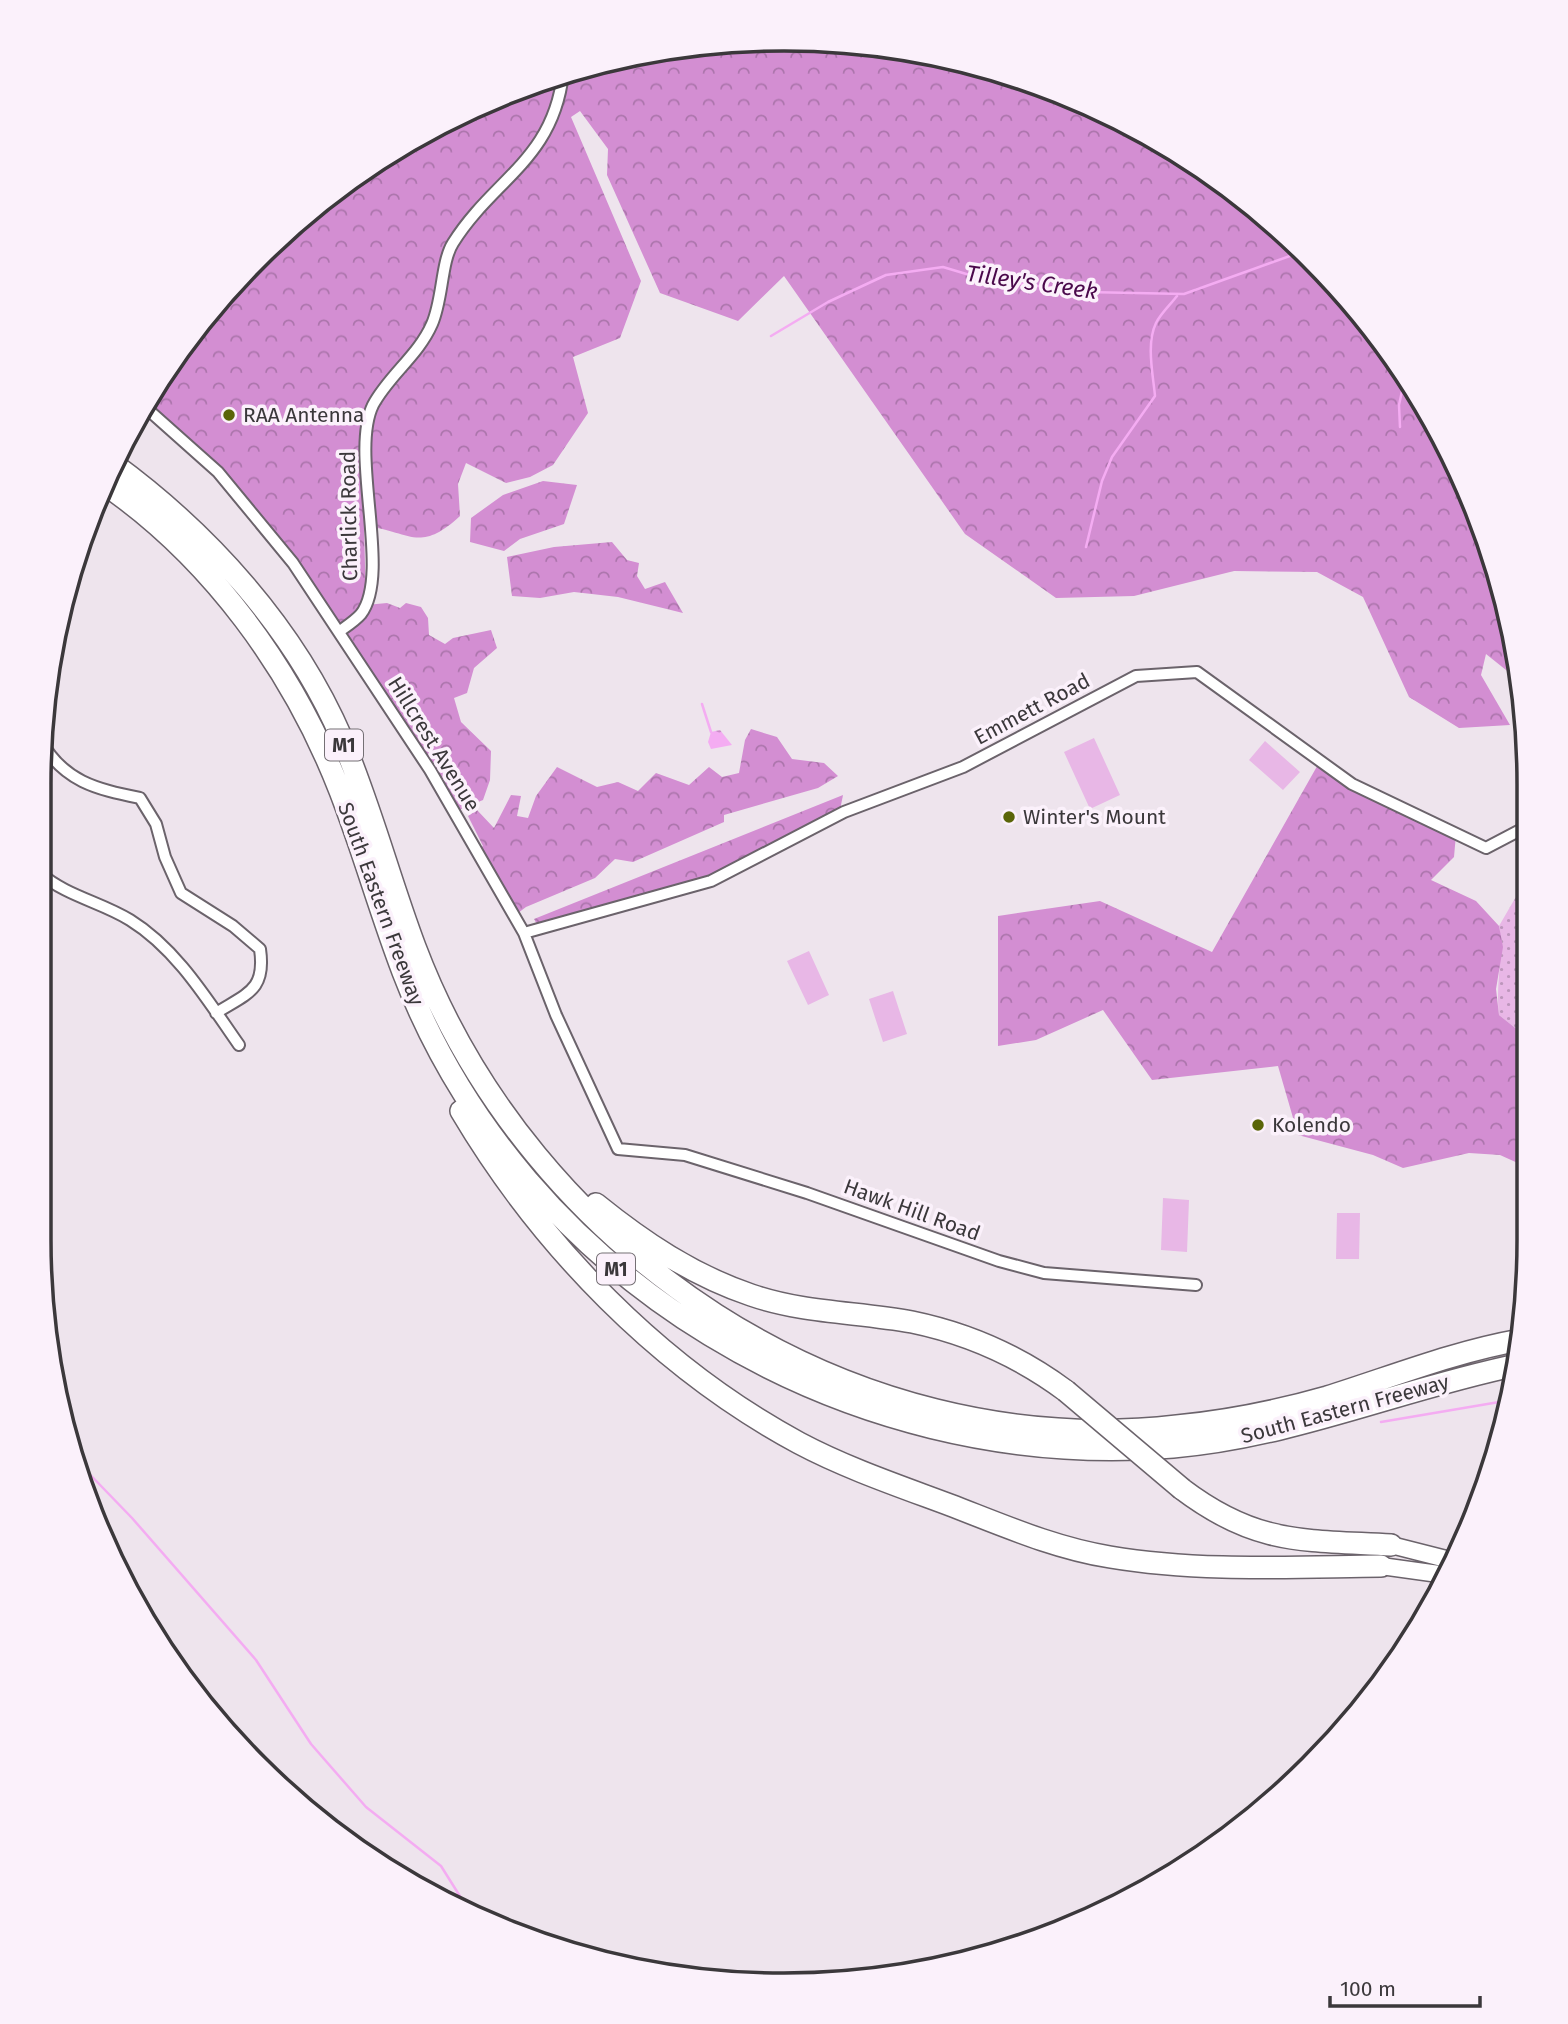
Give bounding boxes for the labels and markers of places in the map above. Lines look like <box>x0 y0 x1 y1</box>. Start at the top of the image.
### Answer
place label: RAA Antenna <box>243 402 364 428</box>
marker: RAA Antenna <box>221 407 237 423</box>
place label: Winter's Mount <box>1023 804 1166 830</box>
marker: Winter's Mount <box>1001 809 1017 825</box>
place label: Kolendo <box>1272 1112 1351 1138</box>
marker: Kolendo <box>1250 1117 1266 1133</box>

